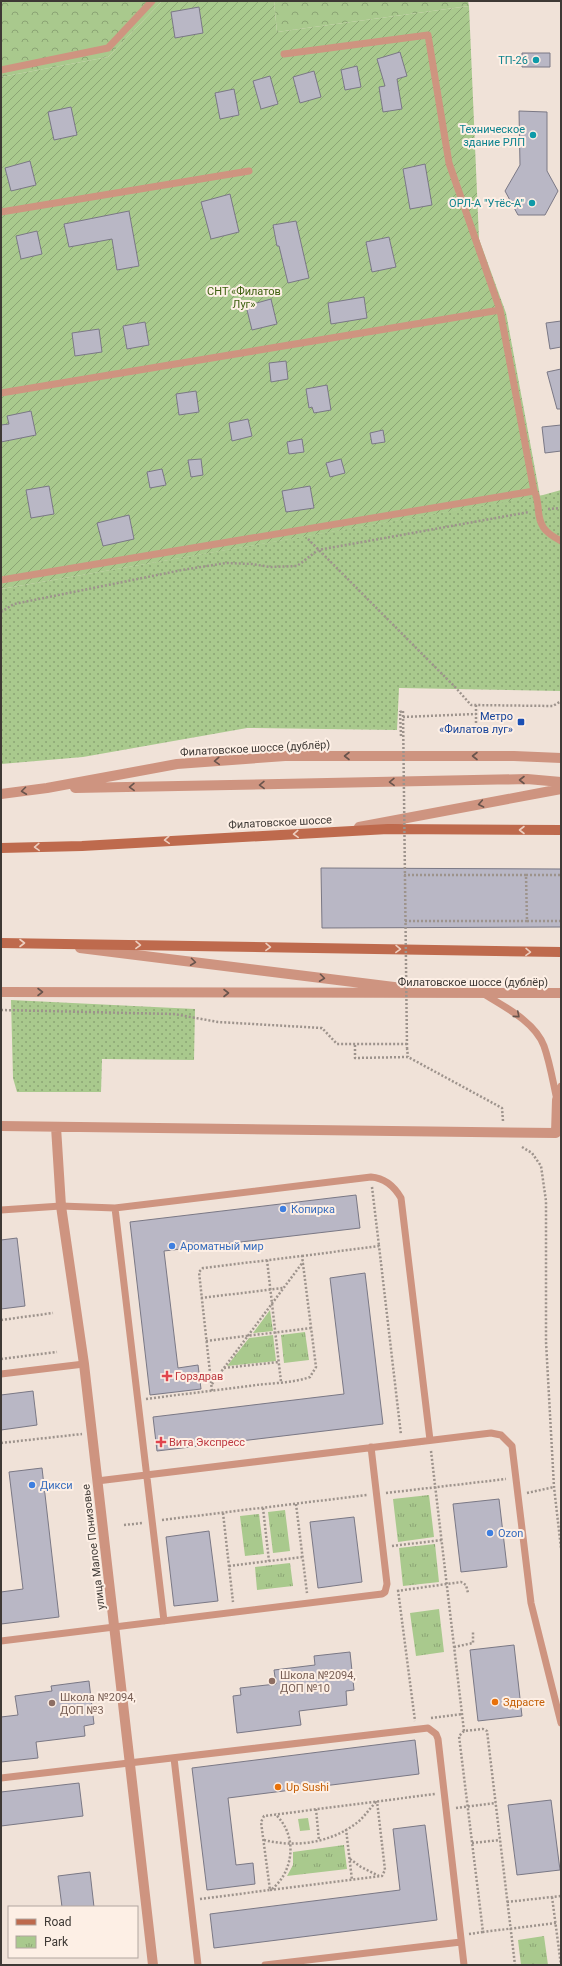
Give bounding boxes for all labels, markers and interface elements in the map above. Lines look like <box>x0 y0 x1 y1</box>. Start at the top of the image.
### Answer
place label: ТП-26 <box>498 54 528 67</box>
marker: ТП-26 <box>531 55 541 65</box>
place label: Техническое здание РЛП <box>459 123 525 149</box>
marker: Техническое здание РЛП <box>528 130 538 140</box>
place label: ОРЛ-А "Утёс-А" <box>449 197 524 210</box>
marker: ОРЛ-А "Утёс-А" <box>527 198 537 208</box>
park label: СНТ «Филатов Луг» <box>207 285 281 311</box>
place label: Метро «Филатов луг» <box>439 710 513 736</box>
marker: Метро «Филатов луг» <box>516 717 526 727</box>
street label: Филатовское шоссе (дублёр) <box>180 738 331 759</box>
one-way arrow <box>344 752 350 760</box>
one-way arrow <box>472 752 478 760</box>
one-way arrow <box>214 756 220 765</box>
one-way arrow <box>519 775 525 784</box>
one-way arrow <box>389 778 395 786</box>
one-way arrow <box>259 781 265 789</box>
one-way arrow <box>129 783 135 791</box>
one-way arrow <box>21 786 27 795</box>
one-way arrow <box>478 800 485 808</box>
street label: Филатовское шоссе <box>228 813 332 832</box>
one-way arrow <box>519 826 525 834</box>
one-way arrow <box>293 829 299 838</box>
one-way arrow <box>164 836 170 845</box>
one-way arrow <box>34 843 40 851</box>
one-way arrow <box>19 939 25 947</box>
one-way arrow <box>135 941 141 949</box>
one-way arrow <box>265 943 271 951</box>
one-way arrow <box>395 945 401 954</box>
one-way arrow <box>525 948 531 956</box>
one-way arrow <box>190 957 196 966</box>
one-way arrow <box>319 973 325 982</box>
street label: Филатовское шоссе (дублёр) <box>398 976 548 989</box>
one-way arrow <box>37 988 43 996</box>
one-way arrow <box>223 989 229 997</box>
one-way arrow <box>512 1011 520 1018</box>
place label: Копирка <box>291 1203 335 1216</box>
marker: Копирка <box>278 1204 288 1214</box>
place label: Ароматный мир <box>180 1240 264 1253</box>
marker: Ароматный мир <box>167 1241 177 1251</box>
place label: Горздрав <box>175 1370 223 1383</box>
marker: Горздрав <box>162 1371 172 1381</box>
place label: Вита Экспресс <box>169 1436 245 1449</box>
marker: Вита Экспресс <box>156 1437 166 1447</box>
place label: Дикси <box>40 1479 73 1492</box>
marker: Дикси <box>27 1480 37 1490</box>
street label: улица Малое Понизовье <box>79 1483 108 1611</box>
place label: Ozon <box>498 1527 523 1540</box>
marker: Ozon <box>485 1528 495 1538</box>
place label: Школа №2094, ДОП №10 <box>280 1669 356 1695</box>
marker: Школа №2094, ДОП №10 <box>267 1676 277 1686</box>
place label: Школа №2094, ДОП №3 <box>60 1691 136 1717</box>
place label: Здрасте <box>503 1696 545 1709</box>
marker: Здрасте <box>490 1697 500 1707</box>
marker: Школа №2094, ДОП №3 <box>47 1698 57 1708</box>
place label: Up Sushi <box>286 1781 329 1794</box>
marker: Up Sushi <box>273 1782 283 1792</box>
legend <box>8 1906 138 1958</box>
text: Road <box>44 1915 72 1929</box>
text: Park <box>44 1935 69 1949</box>

